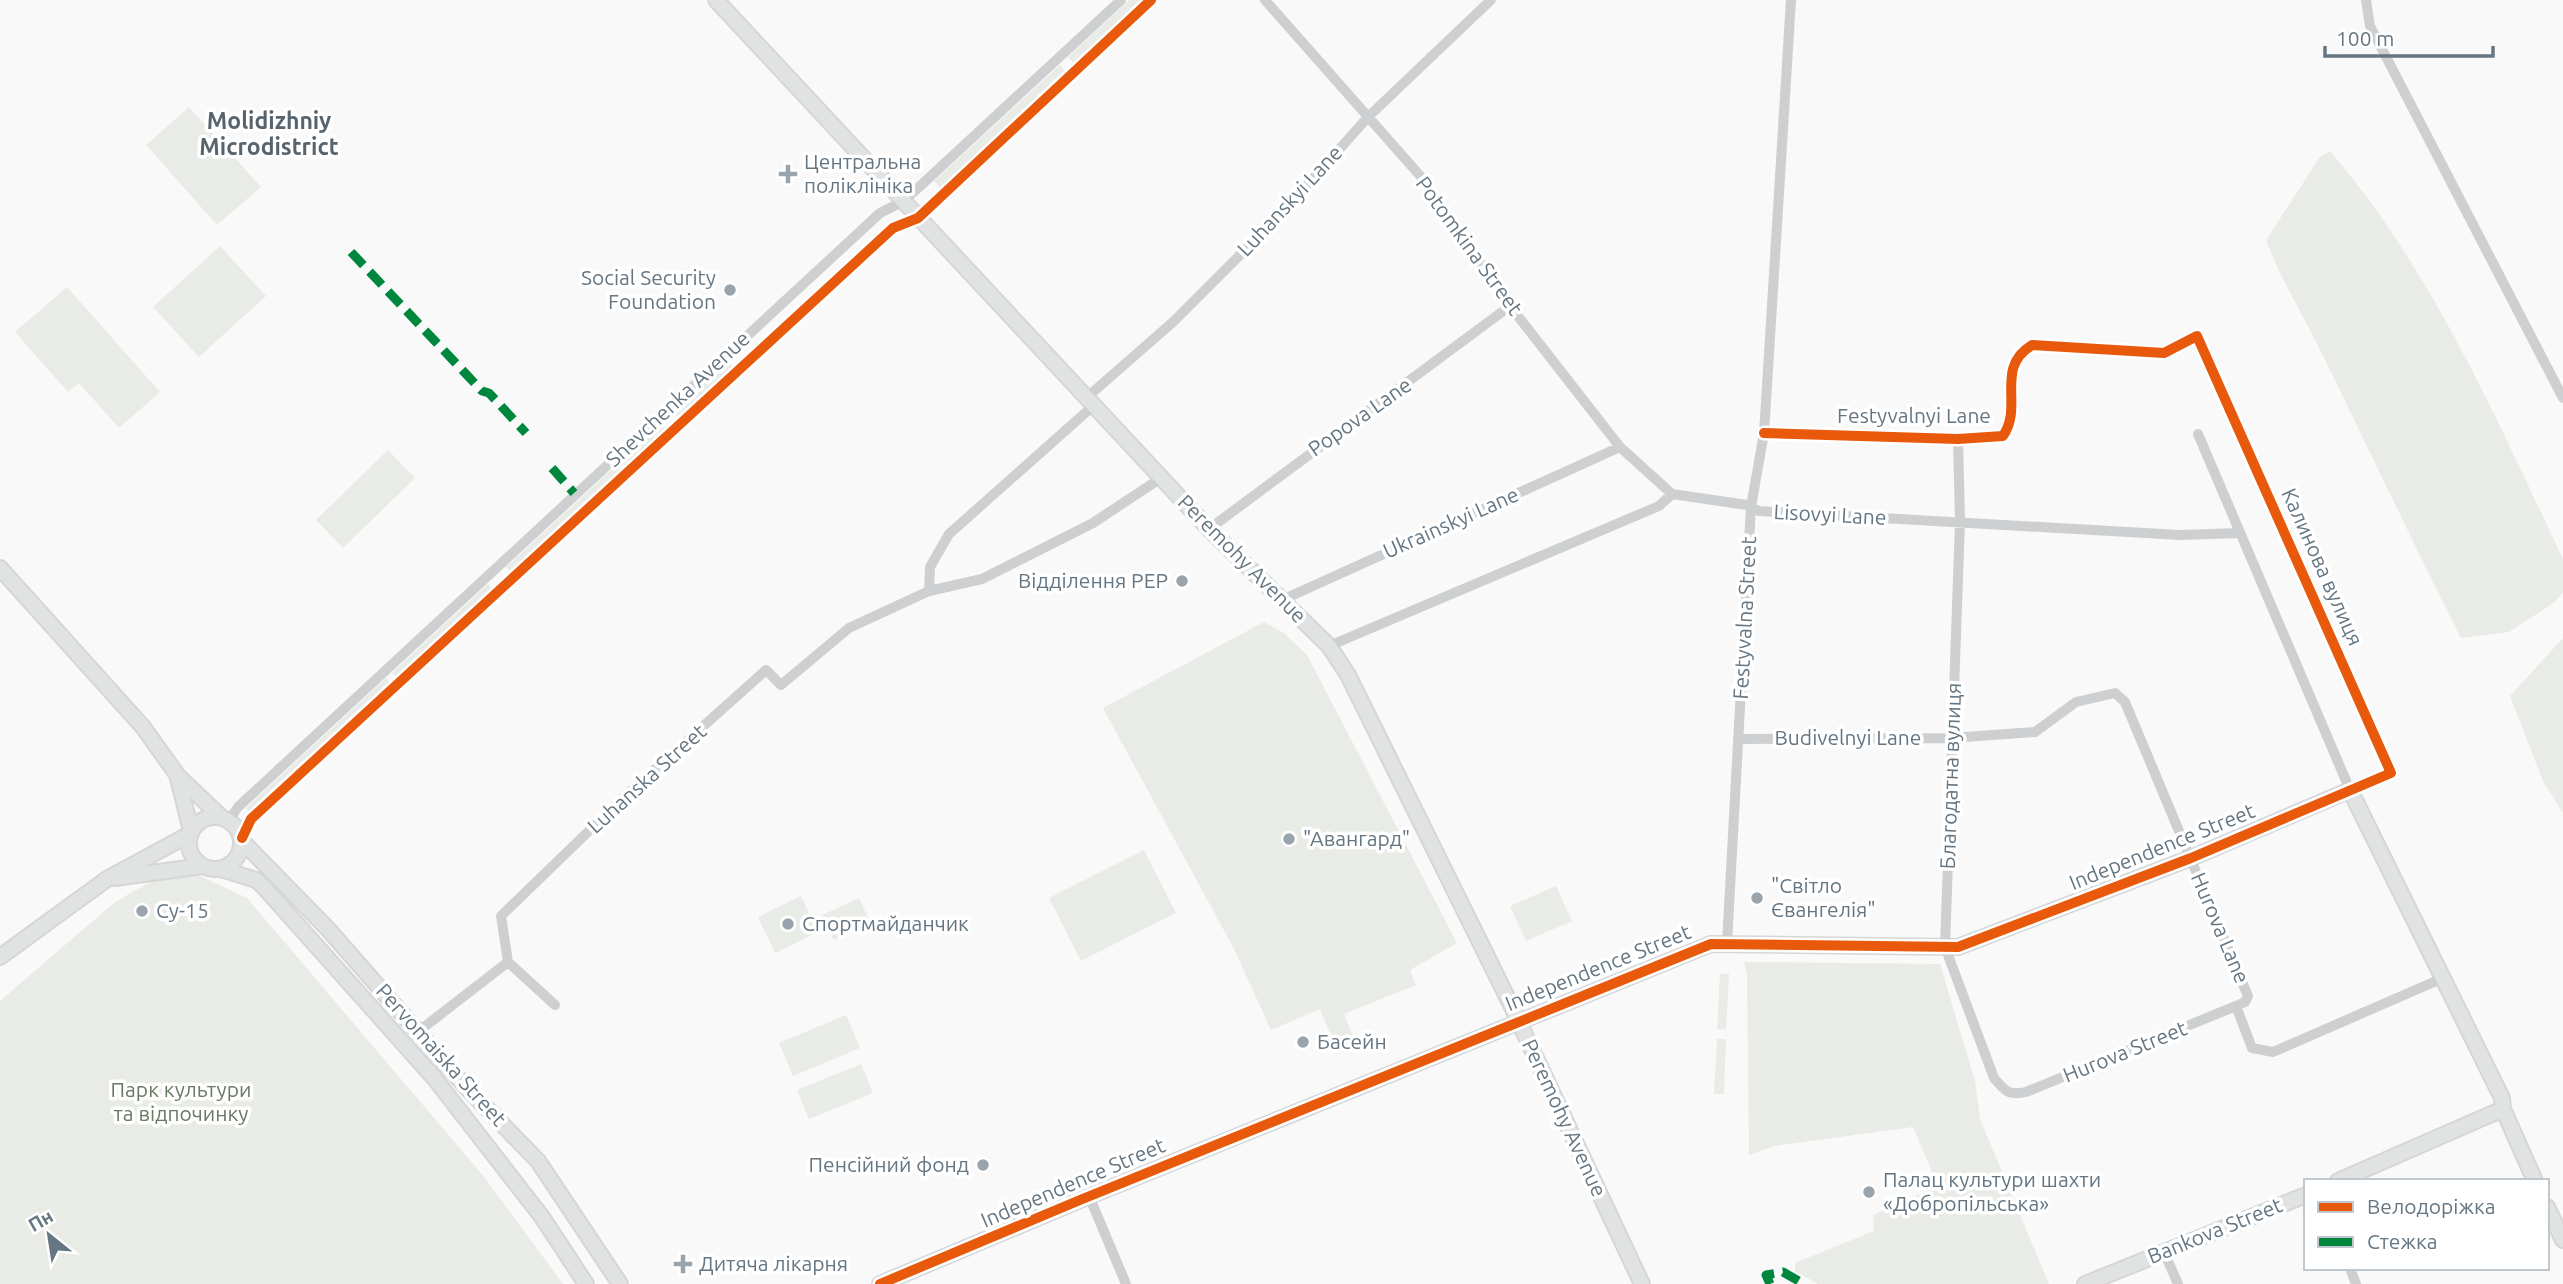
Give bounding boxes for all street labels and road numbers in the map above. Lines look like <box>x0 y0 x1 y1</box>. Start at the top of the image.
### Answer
street label: Luhanskyi Lane <box>1232 140 1347 261</box>
street label: Potomkina Street <box>1412 172 1528 319</box>
street label: Shevchenka Avenue <box>601 326 754 471</box>
street label: Popova Lane <box>1303 372 1415 460</box>
street label: Festyvalnyi Lane <box>1837 403 1991 427</box>
street label: Ukrainskyi Lane <box>1379 482 1522 563</box>
street label: Калинова вулиця <box>2277 484 2368 649</box>
street label: Peremohy Avenue <box>1174 489 1312 627</box>
street label: Lisovyi Lane <box>1773 499 1887 529</box>
street label: Festyvalna Street <box>1728 536 1760 700</box>
street label: Благодатна вулиця <box>1935 682 1965 870</box>
street label: Luhanska Street <box>582 719 711 838</box>
street label: Budivelnyi Lane <box>1775 725 1921 749</box>
street label: Independence Street <box>2065 798 2258 894</box>
street label: Hurova Lane <box>2187 869 2255 986</box>
street label: Independence Street <box>1501 919 1694 1015</box>
street label: Pervomaiska Street <box>372 978 512 1130</box>
street label: Hurova Street <box>2059 1015 2190 1087</box>
street label: Peremohy Avenue <box>1518 1035 1612 1200</box>
street label: Independence Street <box>977 1132 1168 1232</box>
street label: Bankova Street <box>2144 1192 2285 1268</box>

